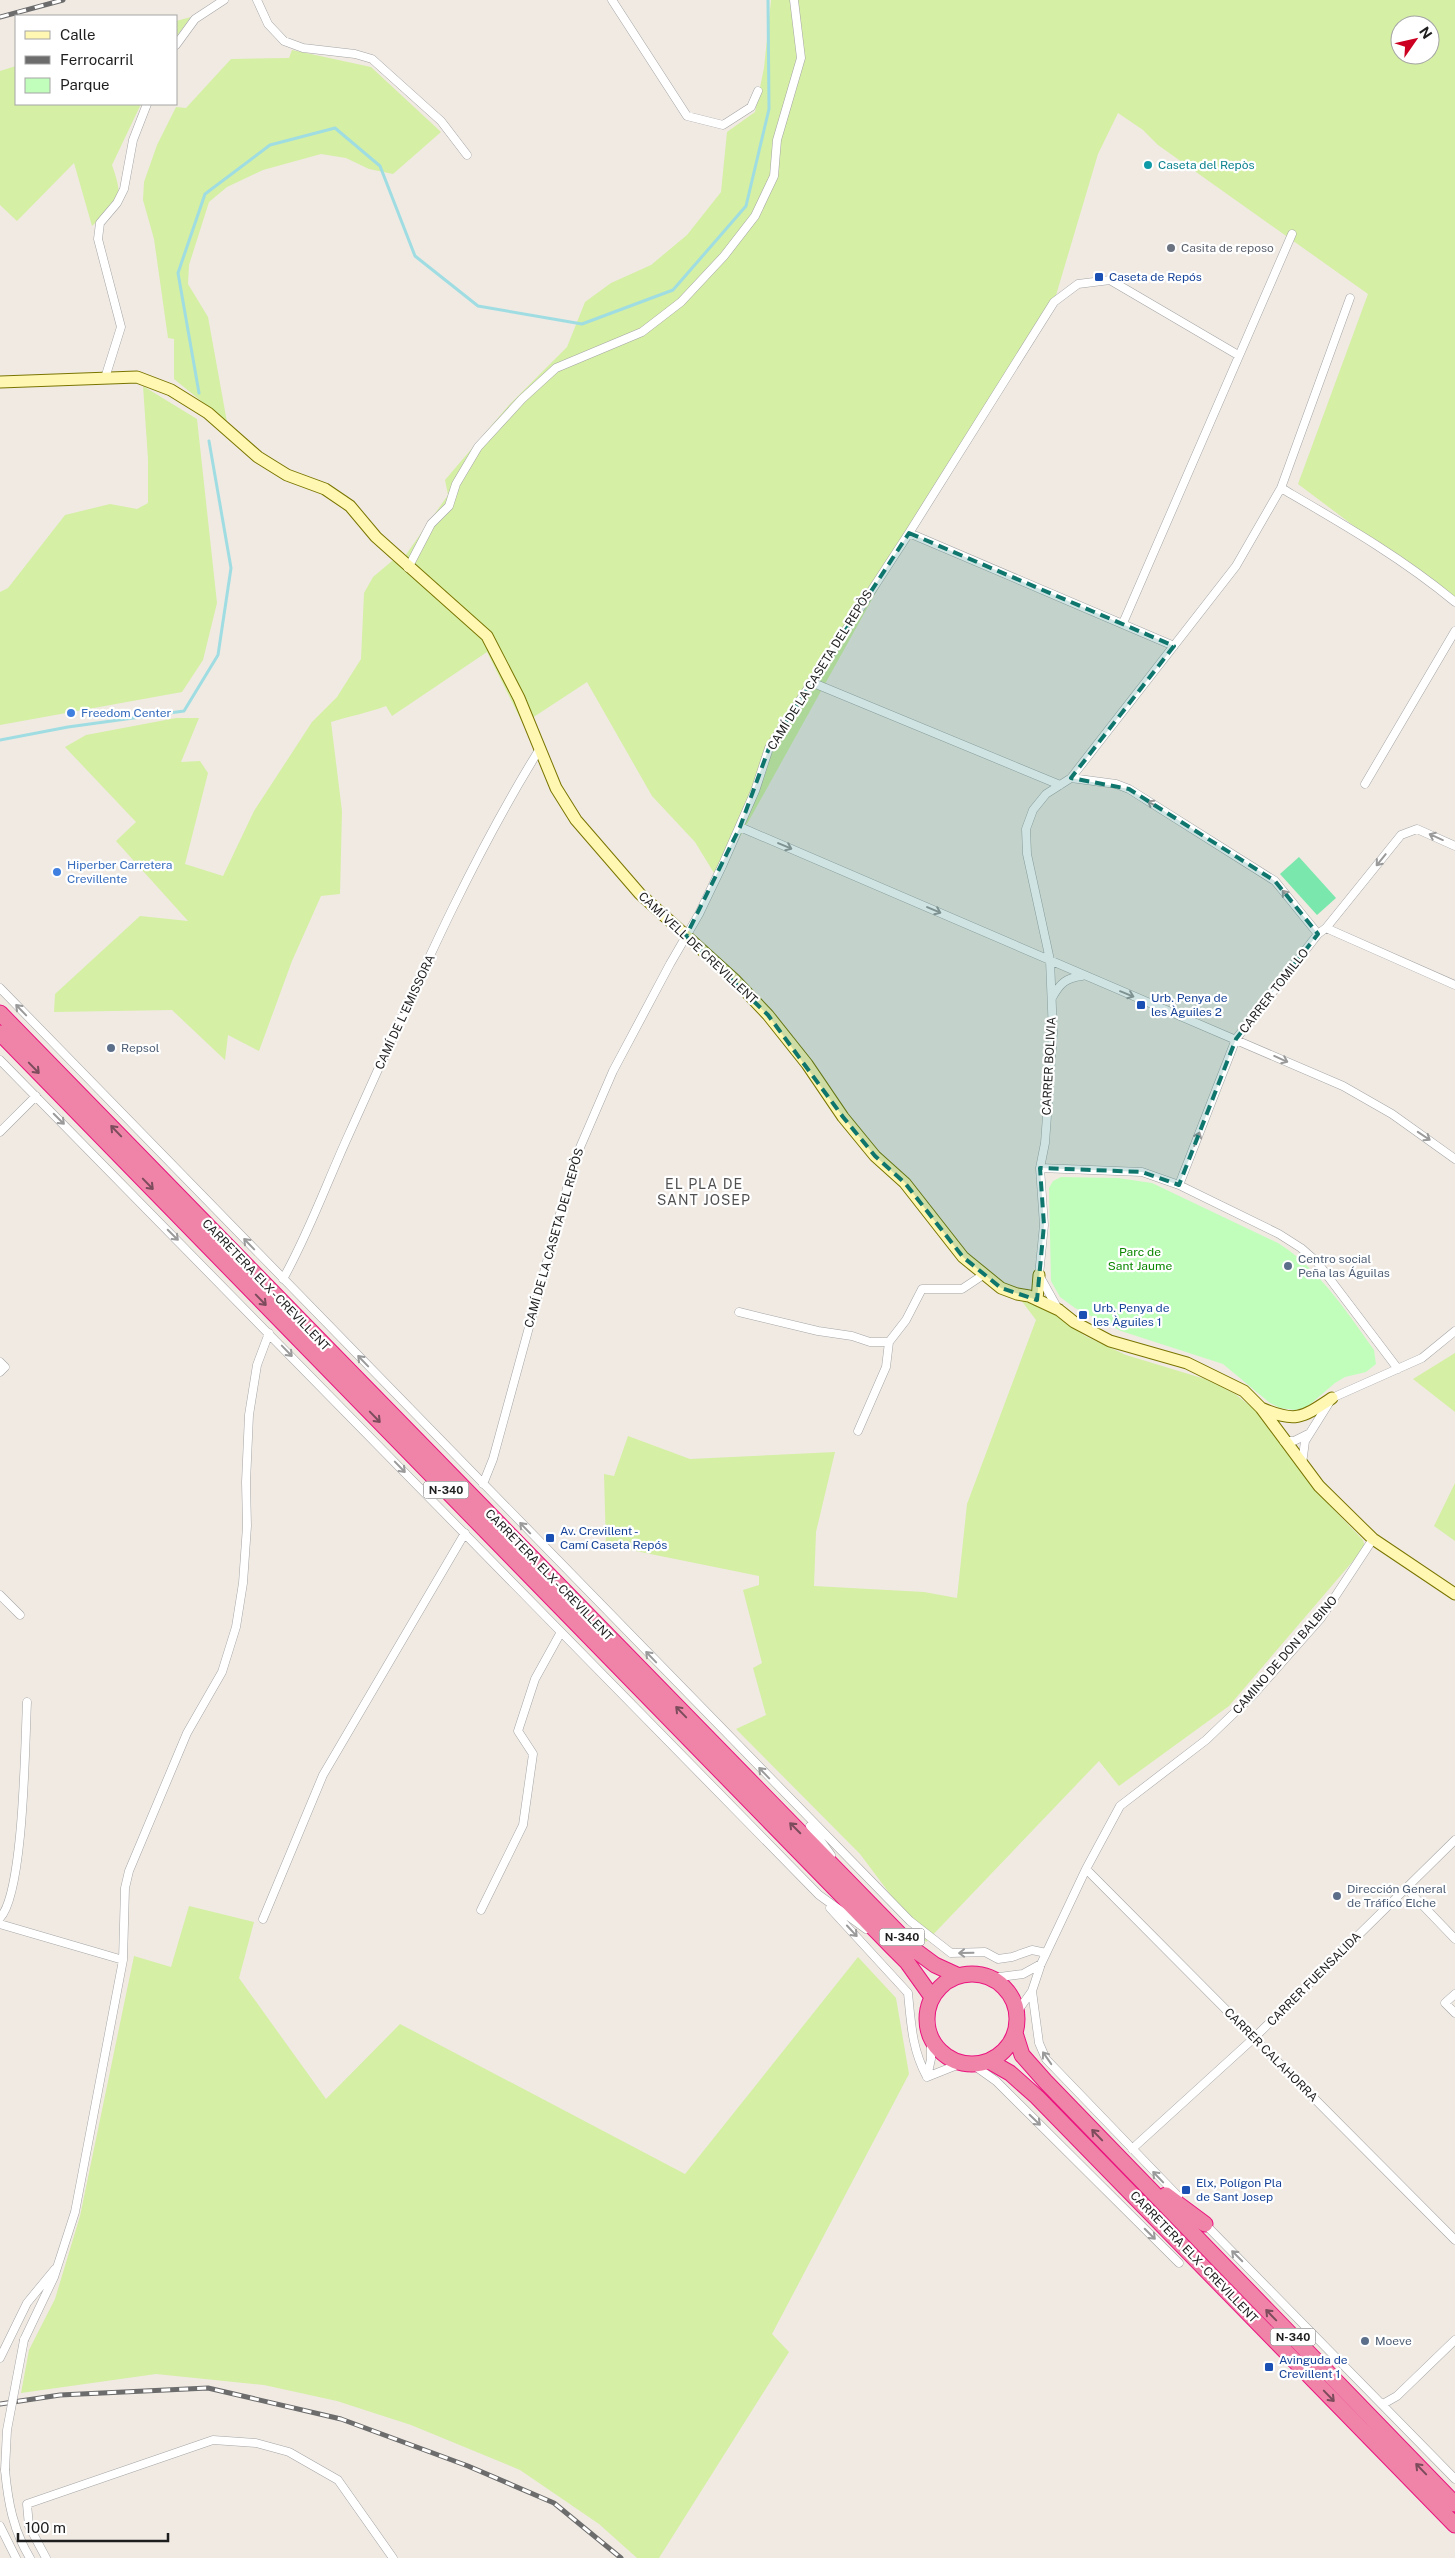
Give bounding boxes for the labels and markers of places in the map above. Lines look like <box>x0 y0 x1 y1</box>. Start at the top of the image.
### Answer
place label: Caseta del Repòs <box>1158 158 1255 172</box>
marker: Caseta del Repòs <box>1142 159 1154 171</box>
place label: Casita de reposo <box>1181 241 1274 255</box>
marker: Casita de reposo <box>1165 242 1177 254</box>
place label: Caseta de Repós <box>1109 270 1202 284</box>
marker: Caseta de Repós <box>1093 271 1105 283</box>
place label: Freedom Center <box>81 706 172 720</box>
marker: Freedom Center <box>65 707 77 719</box>
place label: Hiperber Carretera Crevillente <box>67 858 172 886</box>
marker: Hiperber Carretera Crevillente <box>51 866 63 878</box>
place label: Urb. Penya de les Àguiles 2 <box>1151 991 1228 1019</box>
marker: Urb. Penya de les Àguiles 2 <box>1135 999 1147 1011</box>
place label: Repsol <box>121 1041 160 1055</box>
marker: Repsol <box>105 1042 117 1054</box>
place label: Centro social Peña las Águilas <box>1298 1252 1390 1280</box>
marker: Centro social Peña las Águilas <box>1282 1260 1294 1272</box>
place label: Urb. Penya de les Àguiles 1 <box>1093 1301 1170 1329</box>
marker: Urb. Penya de les Àguiles 1 <box>1077 1309 1089 1321</box>
place label: Av. Crevillent - Camí Caseta Repós <box>560 1524 667 1552</box>
marker: Av. Crevillent - Camí Caseta Repós <box>544 1532 556 1544</box>
place label: Dirección General de Tráfico Elche <box>1347 1882 1447 1910</box>
marker: Dirección General de Tráfico Elche <box>1331 1890 1343 1902</box>
place label: Elx, Polígon Pla de Sant Josep <box>1196 2176 1282 2204</box>
marker: Elx, Polígon Pla de Sant Josep <box>1180 2184 1192 2196</box>
place label: Moeve <box>1375 2334 1412 2348</box>
marker: Moeve <box>1359 2335 1371 2347</box>
place label: Avinguda de Crevillent 1 <box>1279 2353 1348 2381</box>
marker: Avinguda de Crevillent 1 <box>1263 2361 1275 2373</box>

